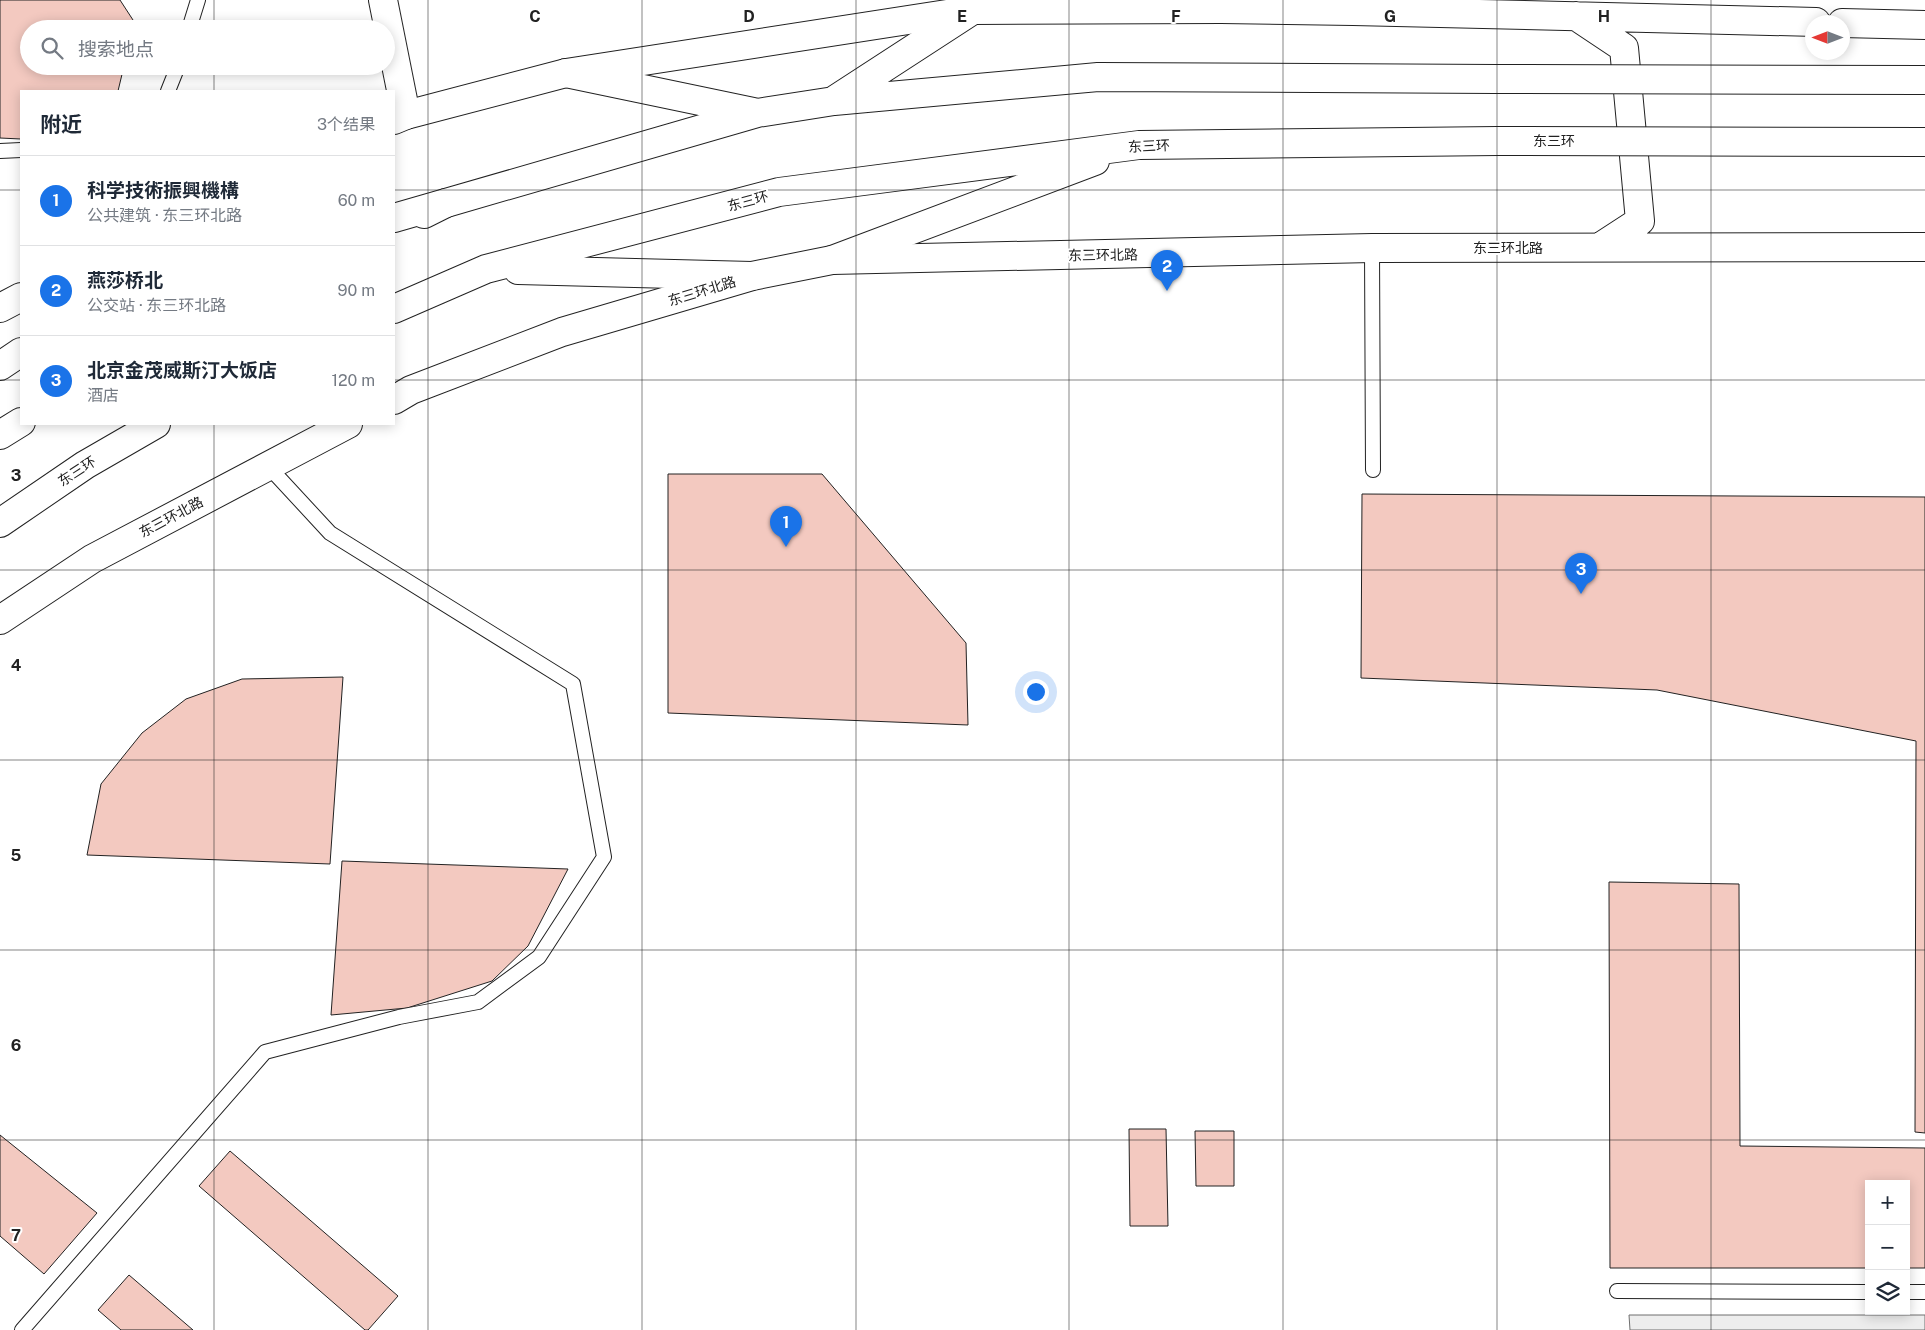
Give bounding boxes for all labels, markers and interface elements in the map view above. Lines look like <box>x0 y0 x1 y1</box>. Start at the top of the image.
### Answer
text: C <box>529 7 541 26</box>
text: D <box>743 7 755 26</box>
text: E <box>957 7 967 26</box>
text: F <box>1171 7 1181 26</box>
text: G <box>1384 7 1396 26</box>
text: H <box>1598 7 1610 26</box>
north arrow <box>1805 15 1850 60</box>
search box <box>20 20 395 75</box>
icon: search <box>38 34 66 62</box>
text: 搜索地点 <box>78 38 154 60</box>
text: 附近 <box>40 112 82 137</box>
text: 3个结果 <box>317 115 375 134</box>
street label: 东三环 <box>1533 133 1575 149</box>
street label: 东三环 <box>1128 137 1170 155</box>
text: 科学技術振興機構 <box>87 179 239 201</box>
street label: 东三环 <box>726 188 770 214</box>
text: 1 <box>53 191 59 210</box>
text: 60 m <box>338 191 375 210</box>
text: 公共建筑 · 东三环北路 <box>87 206 242 225</box>
street label: 东三环北路 <box>1473 240 1543 256</box>
street label: 东三环北路 <box>1068 246 1138 264</box>
pin: 2 <box>1151 250 1183 291</box>
text: 燕莎桥北 <box>87 269 163 291</box>
street label: 东三环北路 <box>666 273 738 309</box>
text: 2 <box>51 281 61 300</box>
text: 90 m <box>338 281 375 300</box>
text: 公交站 · 东三环北路 <box>87 296 226 315</box>
text: 北京金茂威斯汀大饭店 <box>87 359 277 381</box>
text: 3 <box>51 371 61 390</box>
text: 120 m <box>331 371 375 390</box>
text: 酒店 <box>87 386 119 405</box>
street label: 东三环 <box>55 453 99 489</box>
text: 3 <box>11 466 21 485</box>
street label: 东三环北路 <box>136 494 206 540</box>
pin: 1 <box>770 506 802 547</box>
pin: 3 <box>1565 553 1597 594</box>
text: 4 <box>11 656 22 675</box>
your location <box>1023 679 1049 705</box>
text: 5 <box>11 846 22 865</box>
text: 6 <box>11 1036 21 1055</box>
map controls <box>1865 1180 1910 1315</box>
button: + <box>1865 1180 1910 1225</box>
button: − <box>1865 1225 1910 1270</box>
text: 7 <box>11 1226 21 1245</box>
button: layers <box>1865 1270 1910 1315</box>

